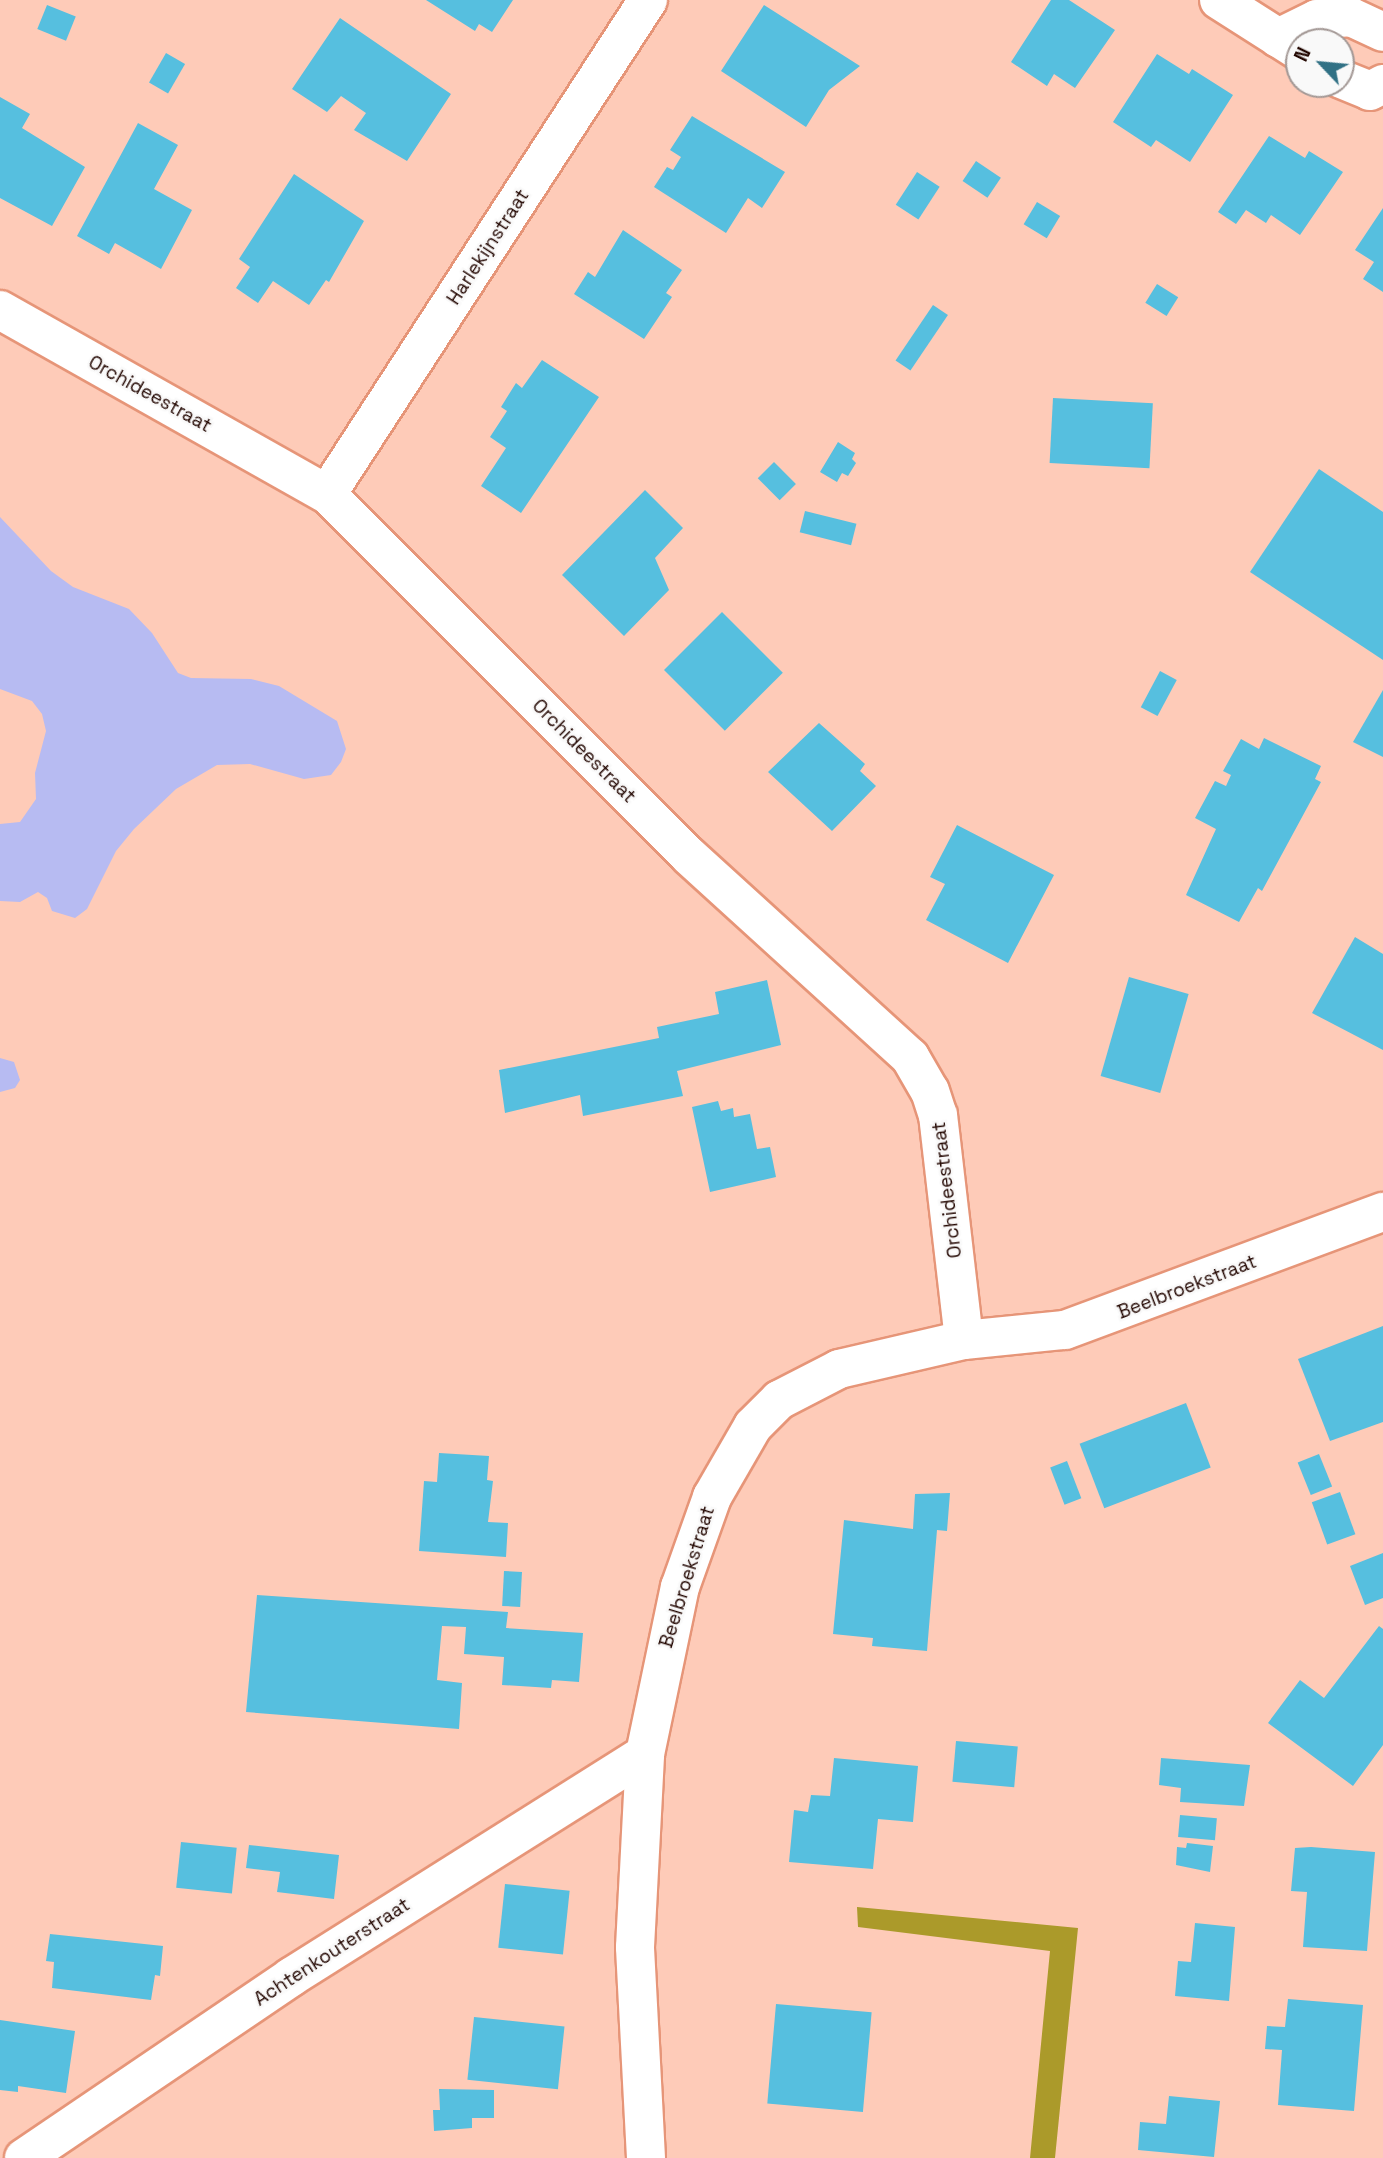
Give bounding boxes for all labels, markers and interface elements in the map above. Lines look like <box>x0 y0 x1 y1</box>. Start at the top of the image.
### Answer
north arrow <box>1285 28 1355 98</box>
text: N <box>1288 43 1316 66</box>
street label: Harlekijnstraat <box>442 185 534 309</box>
street label: Orchideestraat <box>84 351 216 437</box>
street label: Orchideestraat <box>527 694 641 808</box>
street label: Orchideestraat <box>927 1120 967 1260</box>
street label: Beelbroekstraat <box>1114 1250 1260 1324</box>
street label: Beelbroekstraat <box>655 1503 719 1651</box>
street label: Achtenkouterstraat <box>250 1893 414 2011</box>

